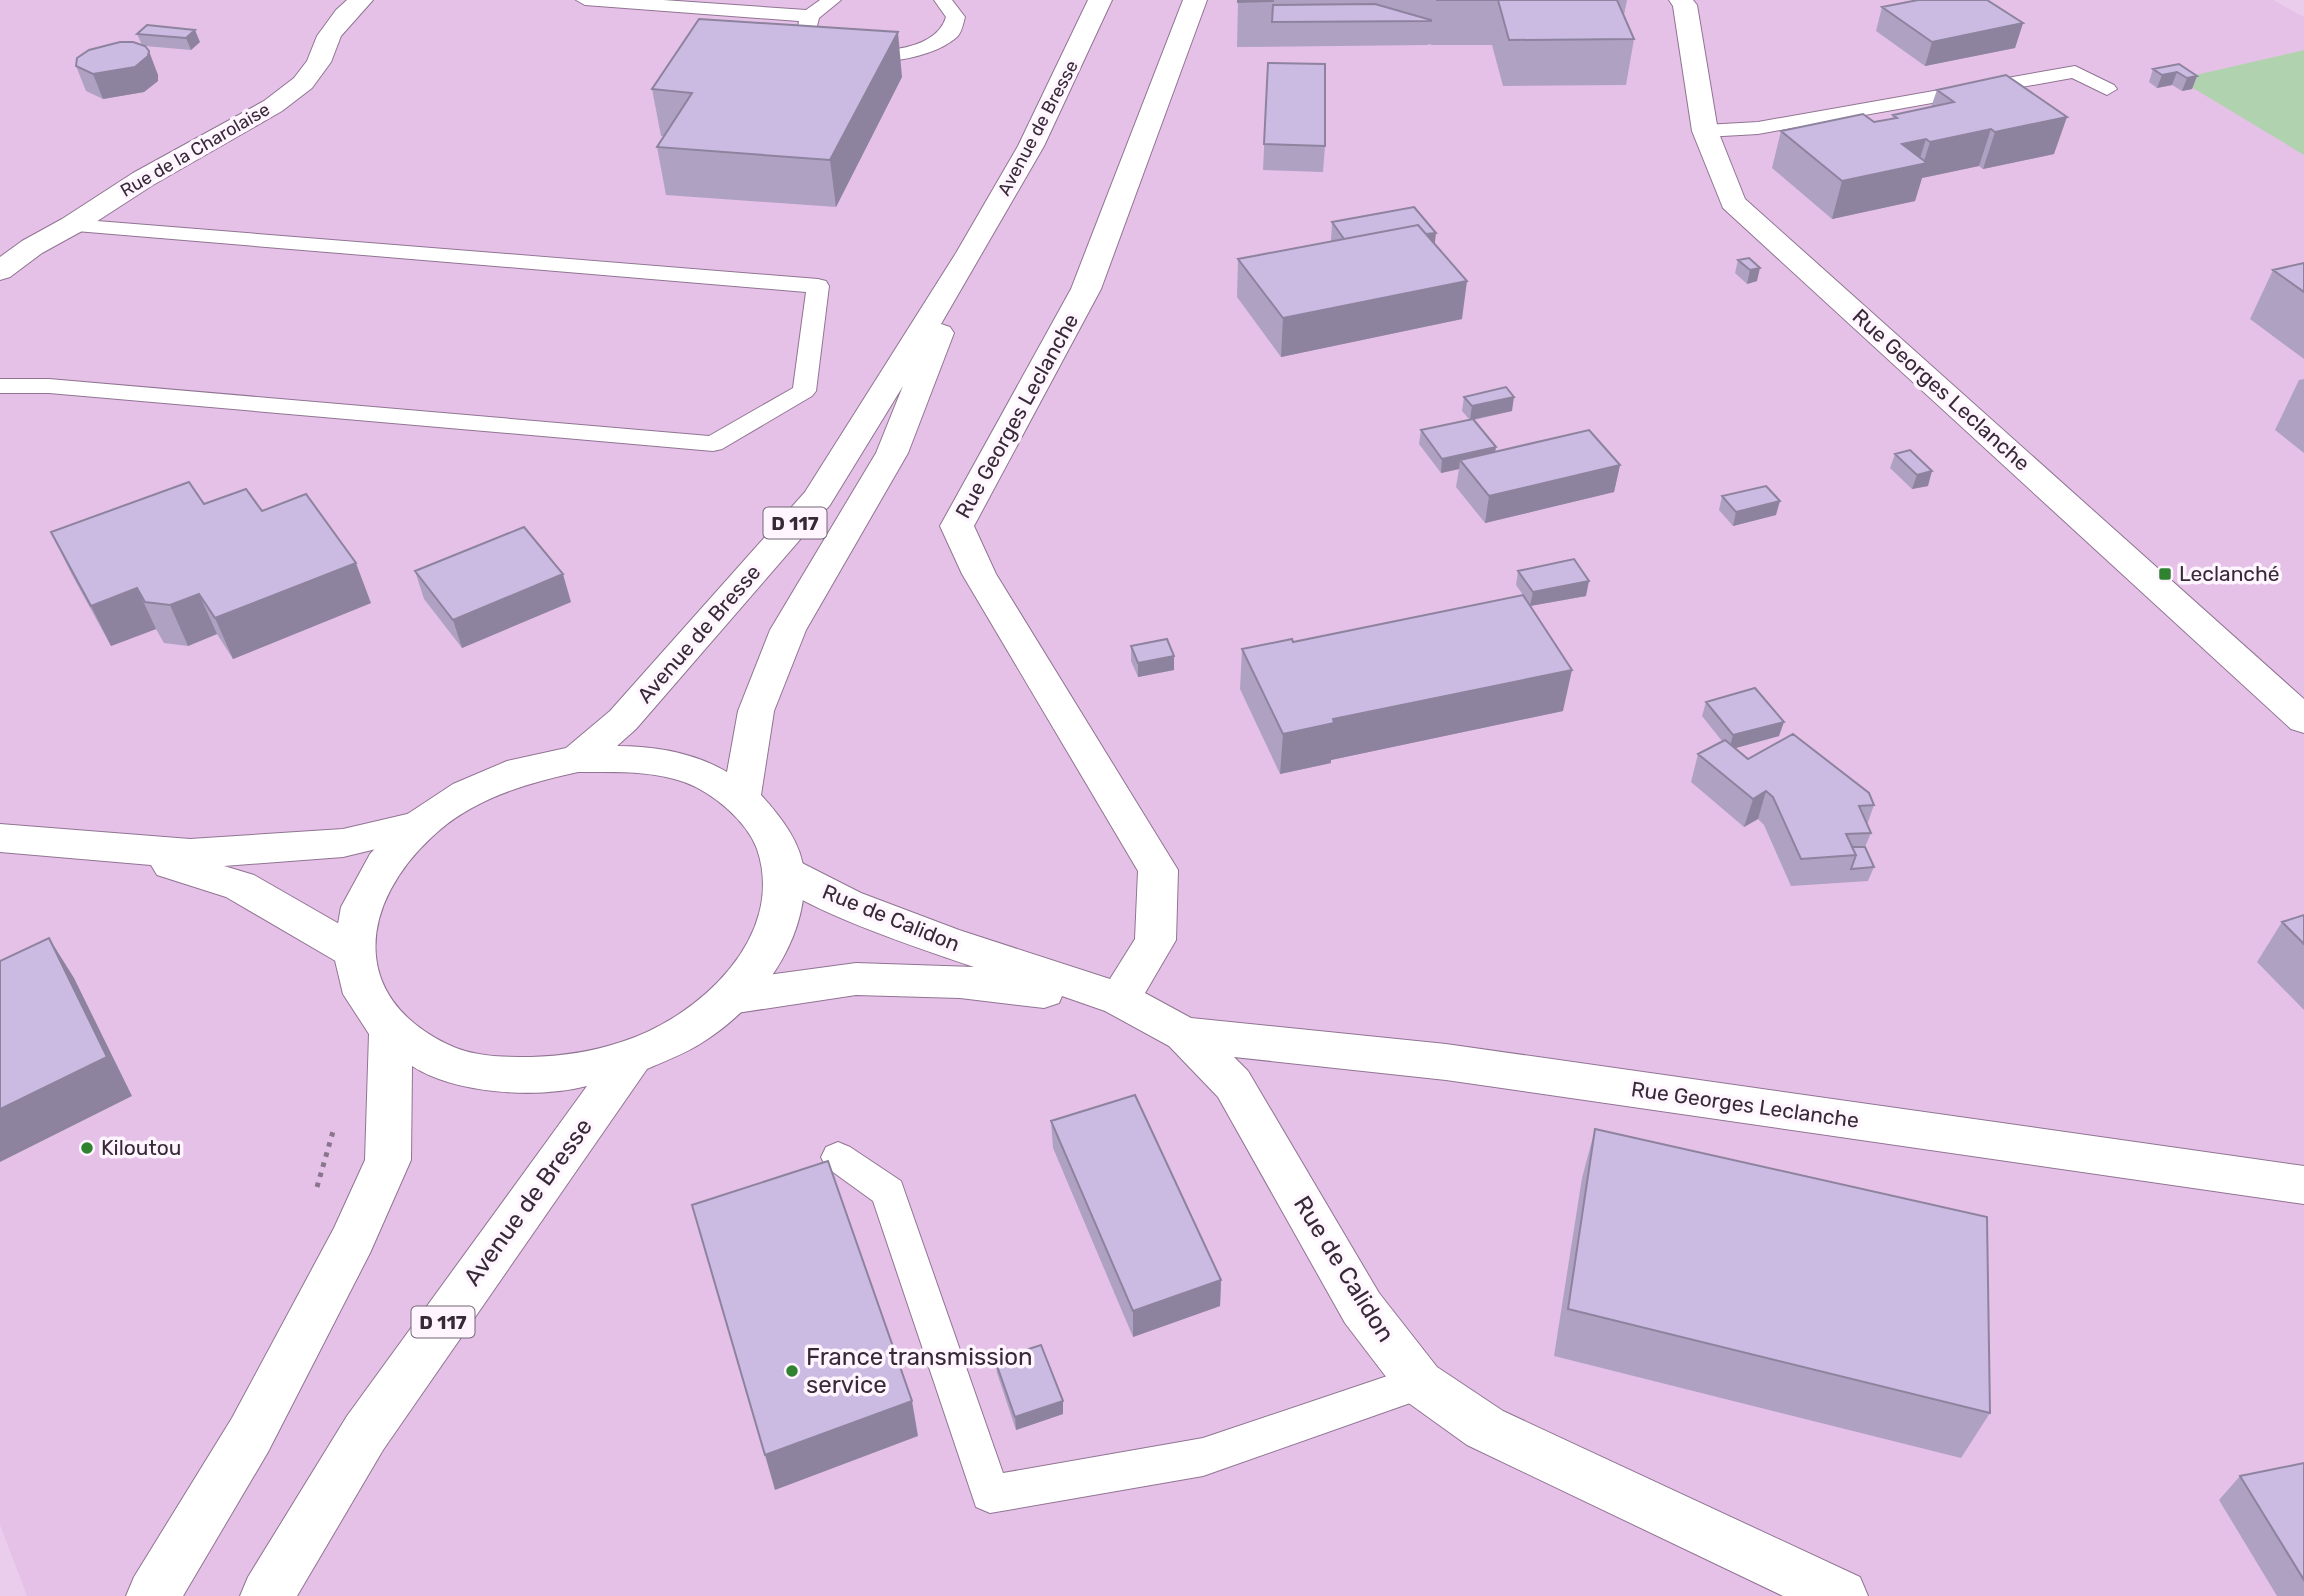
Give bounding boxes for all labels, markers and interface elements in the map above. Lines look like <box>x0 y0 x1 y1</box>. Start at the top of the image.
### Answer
street label: Avenue de Bresse <box>993 57 1083 199</box>
street label: Rue de la Charolaise <box>116 98 274 202</box>
street label: Rue Georges Leclanche <box>1848 303 2035 476</box>
street label: Rue Georges Leclanche <box>950 309 1083 522</box>
road number: D 117 <box>764 508 826 538</box>
street label: Avenue de Bresse <box>632 559 765 708</box>
place label: Leclanché <box>2179 561 2280 586</box>
marker: Leclanché <box>2157 566 2173 582</box>
street label: Rue de Calidon <box>819 879 963 956</box>
street label: Rue Georges Leclanche <box>1630 1076 1861 1133</box>
street label: Avenue de Bresse <box>458 1113 598 1291</box>
place label: Kiloutou <box>101 1135 181 1160</box>
marker: Kiloutou <box>79 1140 95 1156</box>
street label: Rue de Calidon <box>1288 1191 1400 1347</box>
road number: D 117 <box>412 1306 474 1338</box>
place label: France transmission service <box>806 1343 1033 1399</box>
marker: France transmission service <box>784 1363 800 1379</box>

